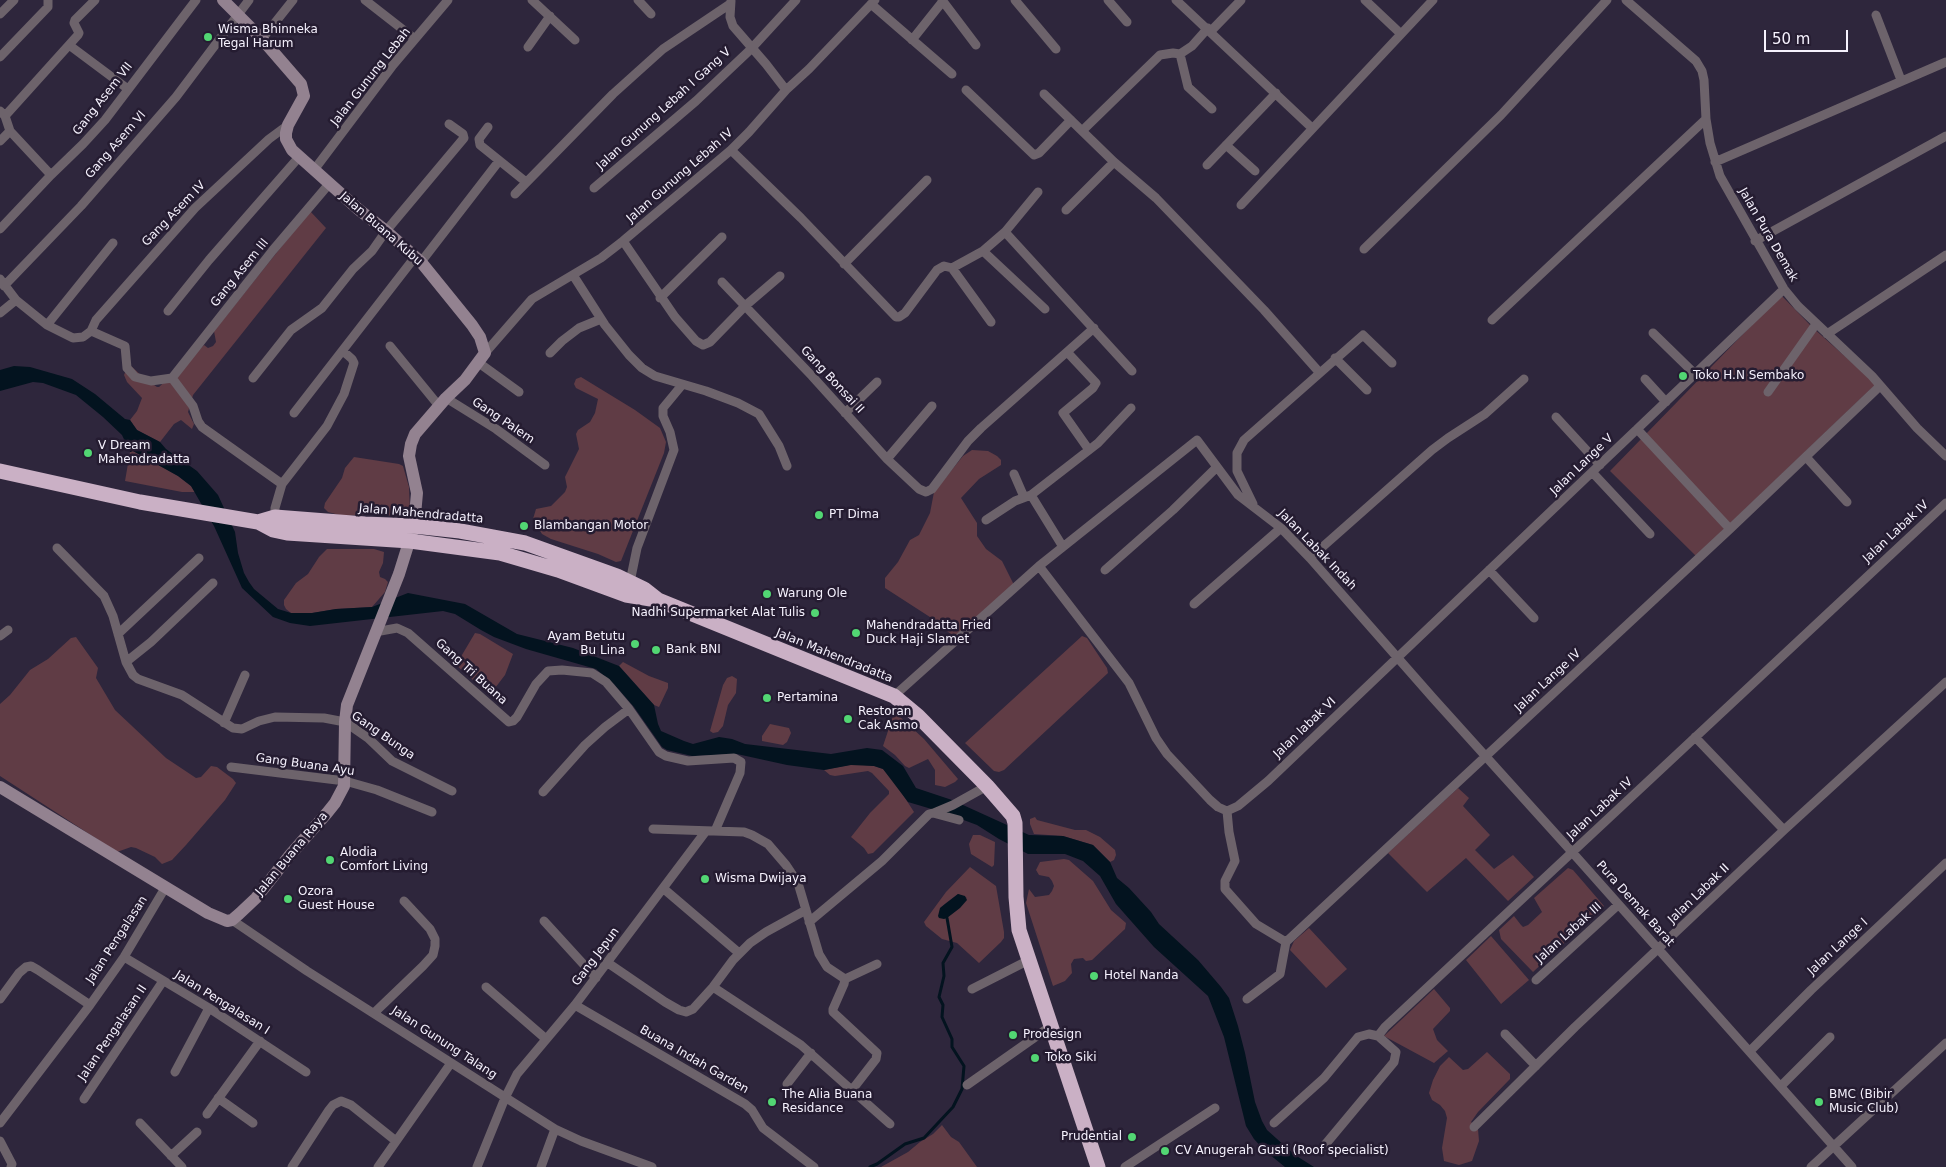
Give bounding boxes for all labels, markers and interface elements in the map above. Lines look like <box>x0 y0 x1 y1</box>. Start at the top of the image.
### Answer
scale bar <box>1766 20 1850 52</box>
place label: Wisma Bhinneka Tegal Harum <box>218 23 318 51</box>
street label: Jalan Gunung Lebah <box>328 25 414 129</box>
text: 50 m <box>1772 30 1810 48</box>
marker: Wisma Bhinneka Tegal Harum <box>202 31 214 43</box>
street label: Jalan Gunung Lebah I Gang V <box>594 45 734 173</box>
street label: Gang Asem VII <box>70 60 136 138</box>
street label: Gang Asem VI <box>83 108 149 182</box>
street label: Jalan Gunung Lebah IV <box>624 126 736 226</box>
street label: Gang Asem IV <box>139 179 209 249</box>
street label: Jalan Pura Demak <box>1735 185 1801 285</box>
street label: Jalan Buana Kubu <box>337 189 425 269</box>
street label: Gang Asem III <box>208 236 272 310</box>
street label: Gang Bonsai II <box>797 343 867 417</box>
place label: Toko H.N Sembako <box>1693 369 1804 383</box>
marker: Toko H.N Sembako <box>1677 370 1689 382</box>
street label: Gang Palem <box>469 395 537 447</box>
street label: Jalan Lange V <box>1548 431 1616 499</box>
place label: V Dream Mahendradatta <box>98 439 190 467</box>
marker: V Dream Mahendradatta <box>82 447 94 459</box>
street label: Jalan Labak IV <box>1860 498 1932 566</box>
street label: Jalan Mahendradatta <box>358 501 484 527</box>
street label: Jalan Labak Indah <box>1275 507 1359 593</box>
place label: PT Dima <box>829 508 879 522</box>
marker: PT Dima <box>813 509 825 521</box>
place label: Blambangan Motor <box>534 519 648 533</box>
marker: Blambangan Motor <box>518 520 530 532</box>
place label: Warung Ole <box>777 587 847 601</box>
marker: Warung Ole <box>761 588 773 600</box>
place label: Nadhi Supermarket Alat Tulis <box>632 606 805 620</box>
marker: Nadhi Supermarket Alat Tulis <box>809 607 821 619</box>
place label: Mahendradatta Fried Duck Haji Slamet <box>866 619 991 647</box>
street label: Jalan Mahendradatta <box>773 626 895 686</box>
marker: Mahendradatta Fried Duck Haji Slamet <box>850 627 862 639</box>
place label: Ayam Betutu Bu Lina <box>547 630 625 658</box>
street label: Gang Tri Buana <box>432 636 510 708</box>
marker: Ayam Betutu Bu Lina <box>629 638 641 650</box>
place label: Bank BNI <box>666 643 721 657</box>
marker: Bank BNI <box>650 644 662 656</box>
street label: Jalan Lange IV <box>1512 647 1584 715</box>
place label: Pertamina <box>777 691 838 705</box>
marker: Pertamina <box>761 692 773 704</box>
street label: Jalan labak VI <box>1271 695 1339 761</box>
place label: Restoran Cak Asmo <box>858 705 918 733</box>
street label: Gang Bunga <box>349 709 417 763</box>
marker: Restoran Cak Asmo <box>842 713 854 725</box>
street label: Gang Buana Ayu <box>255 751 355 779</box>
street label: Jalan Labak IV <box>1564 775 1636 843</box>
street label: Jalan Buana Raya <box>253 809 331 899</box>
place label: Alodia Comfort Living <box>340 846 428 874</box>
marker: Alodia Comfort Living <box>324 854 336 866</box>
street label: Pura Demak Barat <box>1593 858 1677 950</box>
street label: Jalan Labak II <box>1665 861 1733 927</box>
place label: Wisma Dwijaya <box>715 872 807 886</box>
marker: Wisma Dwijaya <box>699 873 711 885</box>
place label: Ozora Guest House <box>298 885 375 913</box>
street label: Jalan Pengalasan <box>83 893 151 987</box>
marker: Ozora Guest House <box>282 893 294 905</box>
street label: Jalan Labak III <box>1533 900 1605 966</box>
street label: Jalan Lange I <box>1805 915 1871 979</box>
street label: Gang Jepun <box>569 925 623 989</box>
street label: Jalan Pengalasan I <box>172 968 272 1038</box>
place label: Hotel Nanda <box>1104 969 1179 983</box>
marker: Hotel Nanda <box>1088 970 1100 982</box>
street label: Jalan Pengalasan II <box>76 982 150 1084</box>
street label: Jalan Gunung Talang <box>389 1004 499 1082</box>
street label: Buana Indah Garden <box>637 1023 751 1097</box>
place label: Prodesign <box>1023 1028 1082 1042</box>
marker: Prodesign <box>1007 1029 1019 1041</box>
place label: Toko Siki <box>1045 1051 1097 1065</box>
marker: Toko Siki <box>1029 1052 1041 1064</box>
place label: The Alia Buana Residance <box>782 1088 872 1116</box>
place label: BMC (Bibir Music Club) <box>1829 1088 1899 1116</box>
marker: The Alia Buana Residance <box>766 1096 778 1108</box>
marker: BMC (Bibir Music Club) <box>1813 1096 1825 1108</box>
place label: Prudential <box>1061 1130 1122 1144</box>
marker: Prudential <box>1126 1131 1138 1143</box>
place label: CV Anugerah Gusti (Roof specialist) <box>1175 1144 1389 1158</box>
marker: CV Anugerah Gusti (Roof specialist) <box>1159 1145 1171 1157</box>

